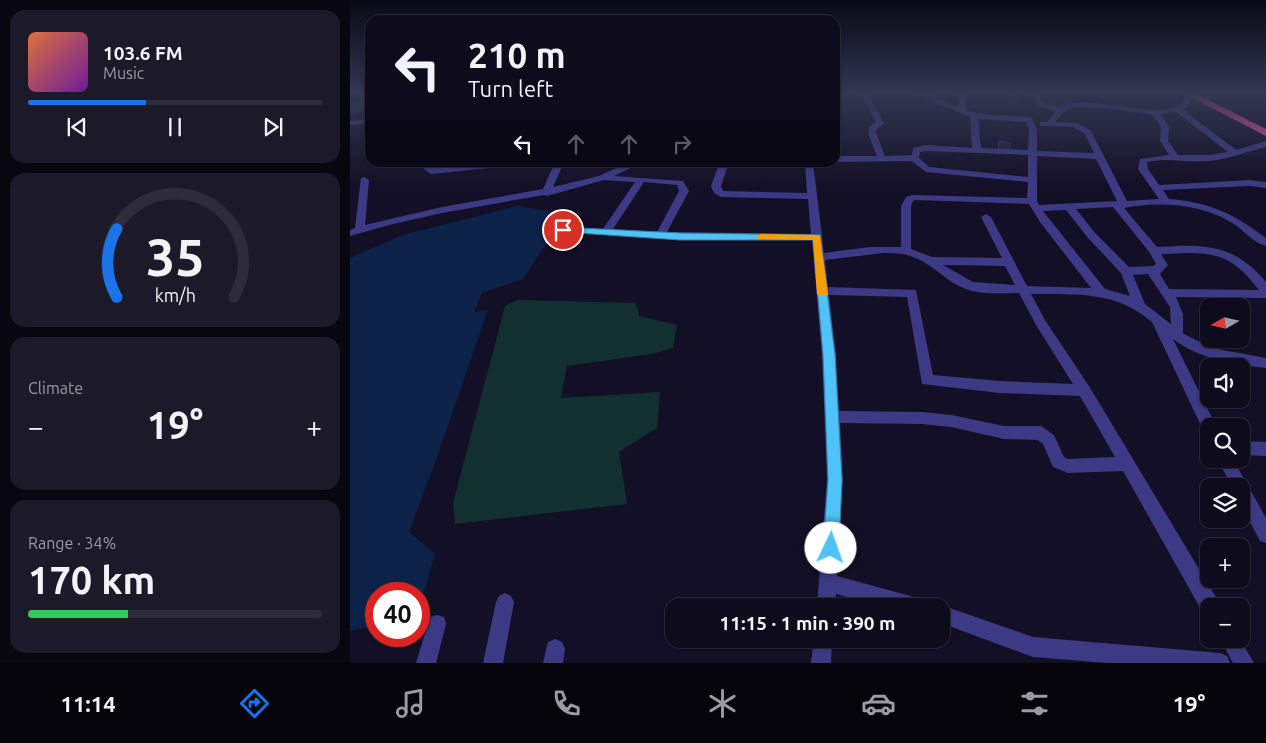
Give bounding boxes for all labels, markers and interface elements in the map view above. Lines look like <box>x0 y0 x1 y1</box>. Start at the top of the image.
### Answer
icon: left <box>385 35 450 100</box>
text: 210 m <box>468 35 566 75</box>
text: 103.6 FM <box>103 42 183 64</box>
text: Music <box>103 64 144 82</box>
text: Turn left <box>468 76 553 101</box>
icon: previous <box>63 113 91 141</box>
icon: pause <box>161 113 189 141</box>
icon: next <box>259 113 287 141</box>
icon: left <box>509 130 537 158</box>
icon: ahead <box>562 130 590 158</box>
icon: ahead <box>615 130 643 158</box>
icon: right <box>668 130 696 158</box>
pin <box>542 209 584 251</box>
icon: arrive <box>549 216 577 244</box>
text: 35 <box>146 228 204 286</box>
text: km/h <box>154 285 196 305</box>
north arrow <box>1200 298 1250 348</box>
map controls <box>1200 298 1250 648</box>
button: sound <box>1200 358 1250 408</box>
text: Climate <box>28 379 83 397</box>
text: 19° <box>147 404 203 446</box>
text: − <box>28 411 44 442</box>
text: + <box>306 411 322 442</box>
button: search <box>1200 418 1250 468</box>
button: layers <box>1200 478 1250 528</box>
position arrow <box>804 521 856 573</box>
text: Range · 34% <box>28 534 116 552</box>
button: + <box>1200 538 1250 588</box>
text: 170 km <box>28 559 155 601</box>
speed limit sign: 40 <box>365 582 430 647</box>
button: − <box>1200 598 1250 648</box>
text: 11:15 · 1 min · 390 m <box>720 612 895 634</box>
icon: directions <box>237 686 272 721</box>
icon: music <box>393 686 428 721</box>
icon: phone <box>549 686 584 721</box>
icon: climate <box>705 686 740 721</box>
icon: car <box>861 686 896 721</box>
icon: filters <box>1017 686 1052 721</box>
text: 11:14 <box>61 691 116 716</box>
text: 19° <box>1173 691 1205 716</box>

